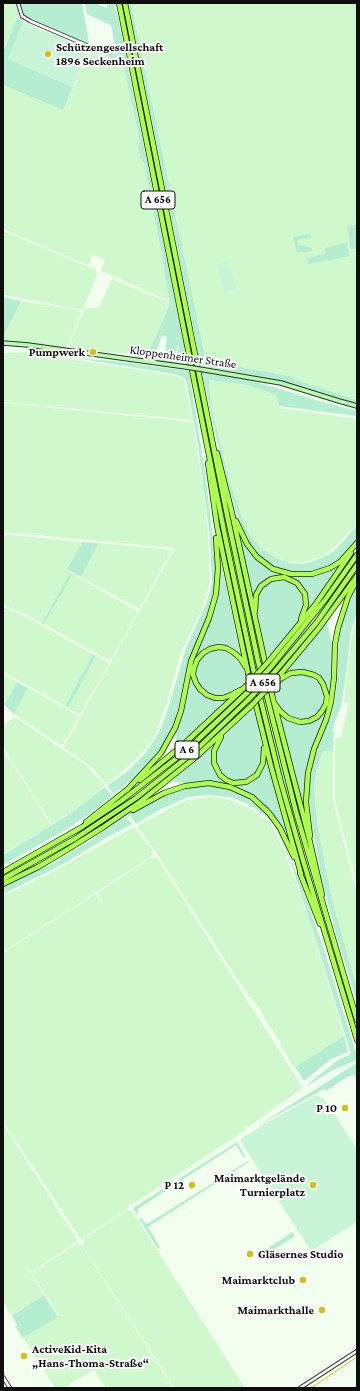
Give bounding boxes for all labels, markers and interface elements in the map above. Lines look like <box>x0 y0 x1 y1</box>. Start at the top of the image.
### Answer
place label: Schützengesellschaft 1896 Seckenheim <box>56 40 163 68</box>
marker: Schützengesellschaft 1896 Seckenheim <box>43 49 53 59</box>
road number: A 656 <box>141 191 175 209</box>
street label: Kloppenheimer Straße <box>129 342 237 372</box>
place label: Pumpwerk <box>29 345 85 359</box>
marker: Pumpwerk <box>88 347 98 357</box>
road number: A 656 <box>246 674 280 692</box>
road number: A 6 <box>175 741 199 759</box>
place label: P 10 <box>316 1101 337 1115</box>
marker: P 10 <box>340 1103 350 1113</box>
place label: Maimarktgelände Turnierplatz <box>214 1171 305 1199</box>
place label: P 12 <box>164 1178 184 1192</box>
marker: P 12 <box>187 1180 197 1190</box>
marker: Maimarktgelände Turnierplatz <box>308 1180 318 1190</box>
place label: Gläsernes Studio <box>258 1247 343 1261</box>
marker: Gläsernes Studio <box>245 1249 255 1259</box>
place label: Maimarktclub <box>222 1273 295 1287</box>
marker: Maimarktclub <box>298 1275 308 1285</box>
place label: Maimarkthalle <box>237 1303 314 1317</box>
marker: Maimarkthalle <box>317 1305 327 1315</box>
place label: ActiveKid-Kita „Hans-Thoma-Straße“ <box>32 1342 149 1370</box>
marker: ActiveKid-Kita „Hans-Thoma-Straße“ <box>19 1351 29 1361</box>

